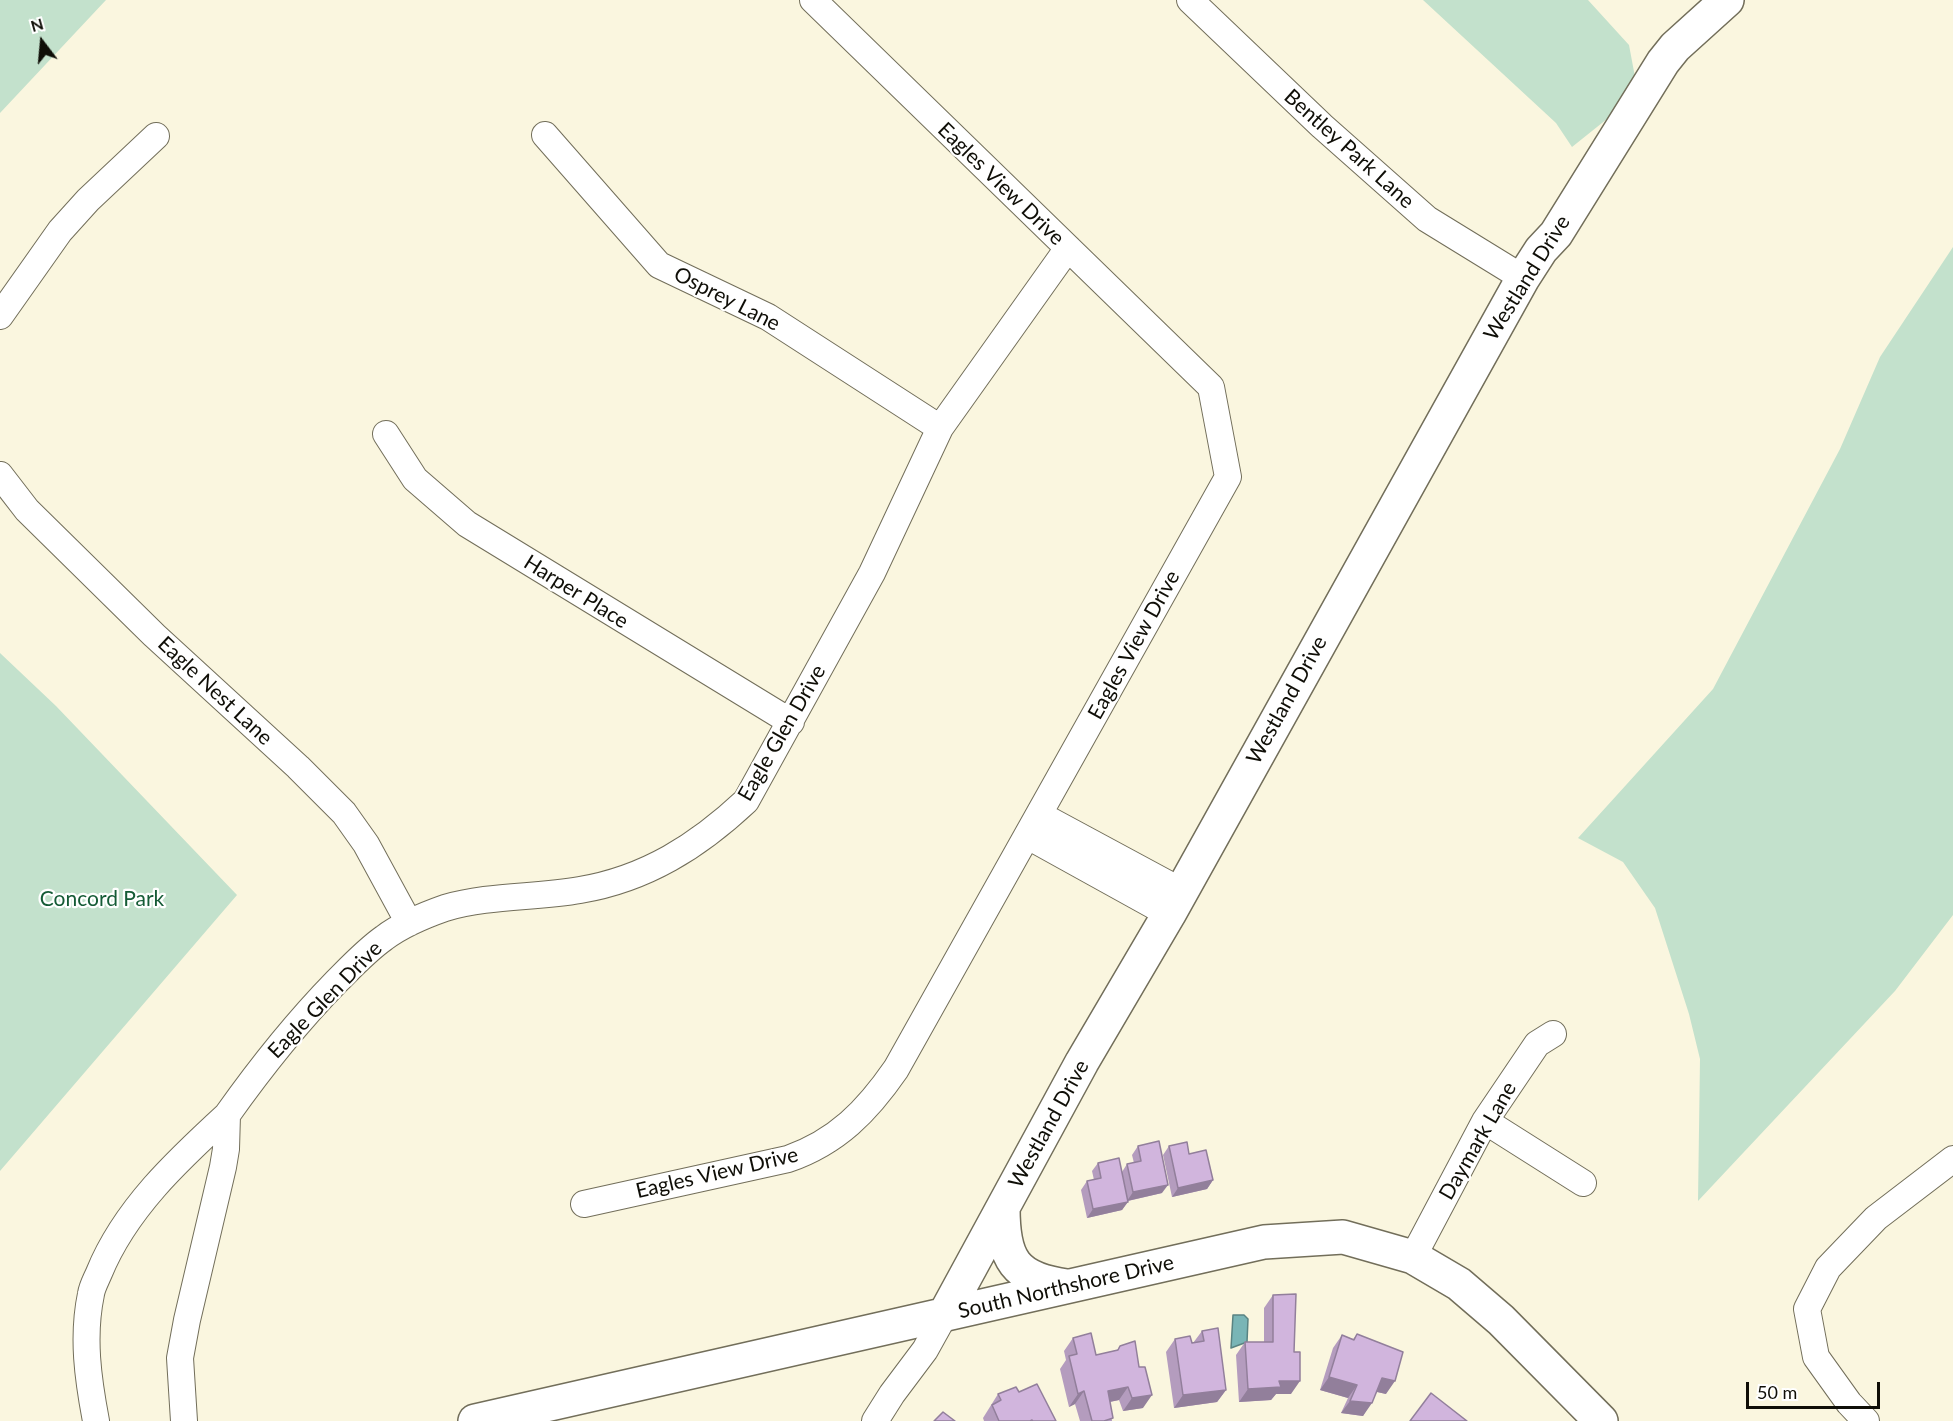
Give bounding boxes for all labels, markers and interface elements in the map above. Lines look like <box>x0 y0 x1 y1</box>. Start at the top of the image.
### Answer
north arrow <box>12 12 72 72</box>
text: N <box>28 13 45 35</box>
street label: Bentley Park Lane <box>1279 84 1419 214</box>
street label: Eagles View Drive <box>933 117 1069 251</box>
street label: Westland Drive <box>1479 211 1575 345</box>
street label: Osprey Lane <box>670 261 784 337</box>
street label: Harper Place <box>519 550 633 634</box>
street label: Eagles View Drive <box>1083 566 1185 724</box>
street label: Eagle Nest Lane <box>152 631 278 751</box>
street label: Westland Drive <box>1241 632 1333 768</box>
street label: Eagle Glen Drive <box>733 660 831 806</box>
park label: Concord Park <box>40 886 164 912</box>
street label: Eagle Glen Drive <box>263 936 387 1064</box>
street label: Westland Drive <box>1003 1056 1095 1192</box>
street label: Daymark Lane <box>1434 1077 1522 1205</box>
street label: Eagles View Drive <box>633 1142 801 1204</box>
street label: South Northshore Drive <box>956 1250 1176 1324</box>
scale bar <box>1749 1370 1882 1408</box>
text: 50 m <box>1757 1381 1797 1403</box>

